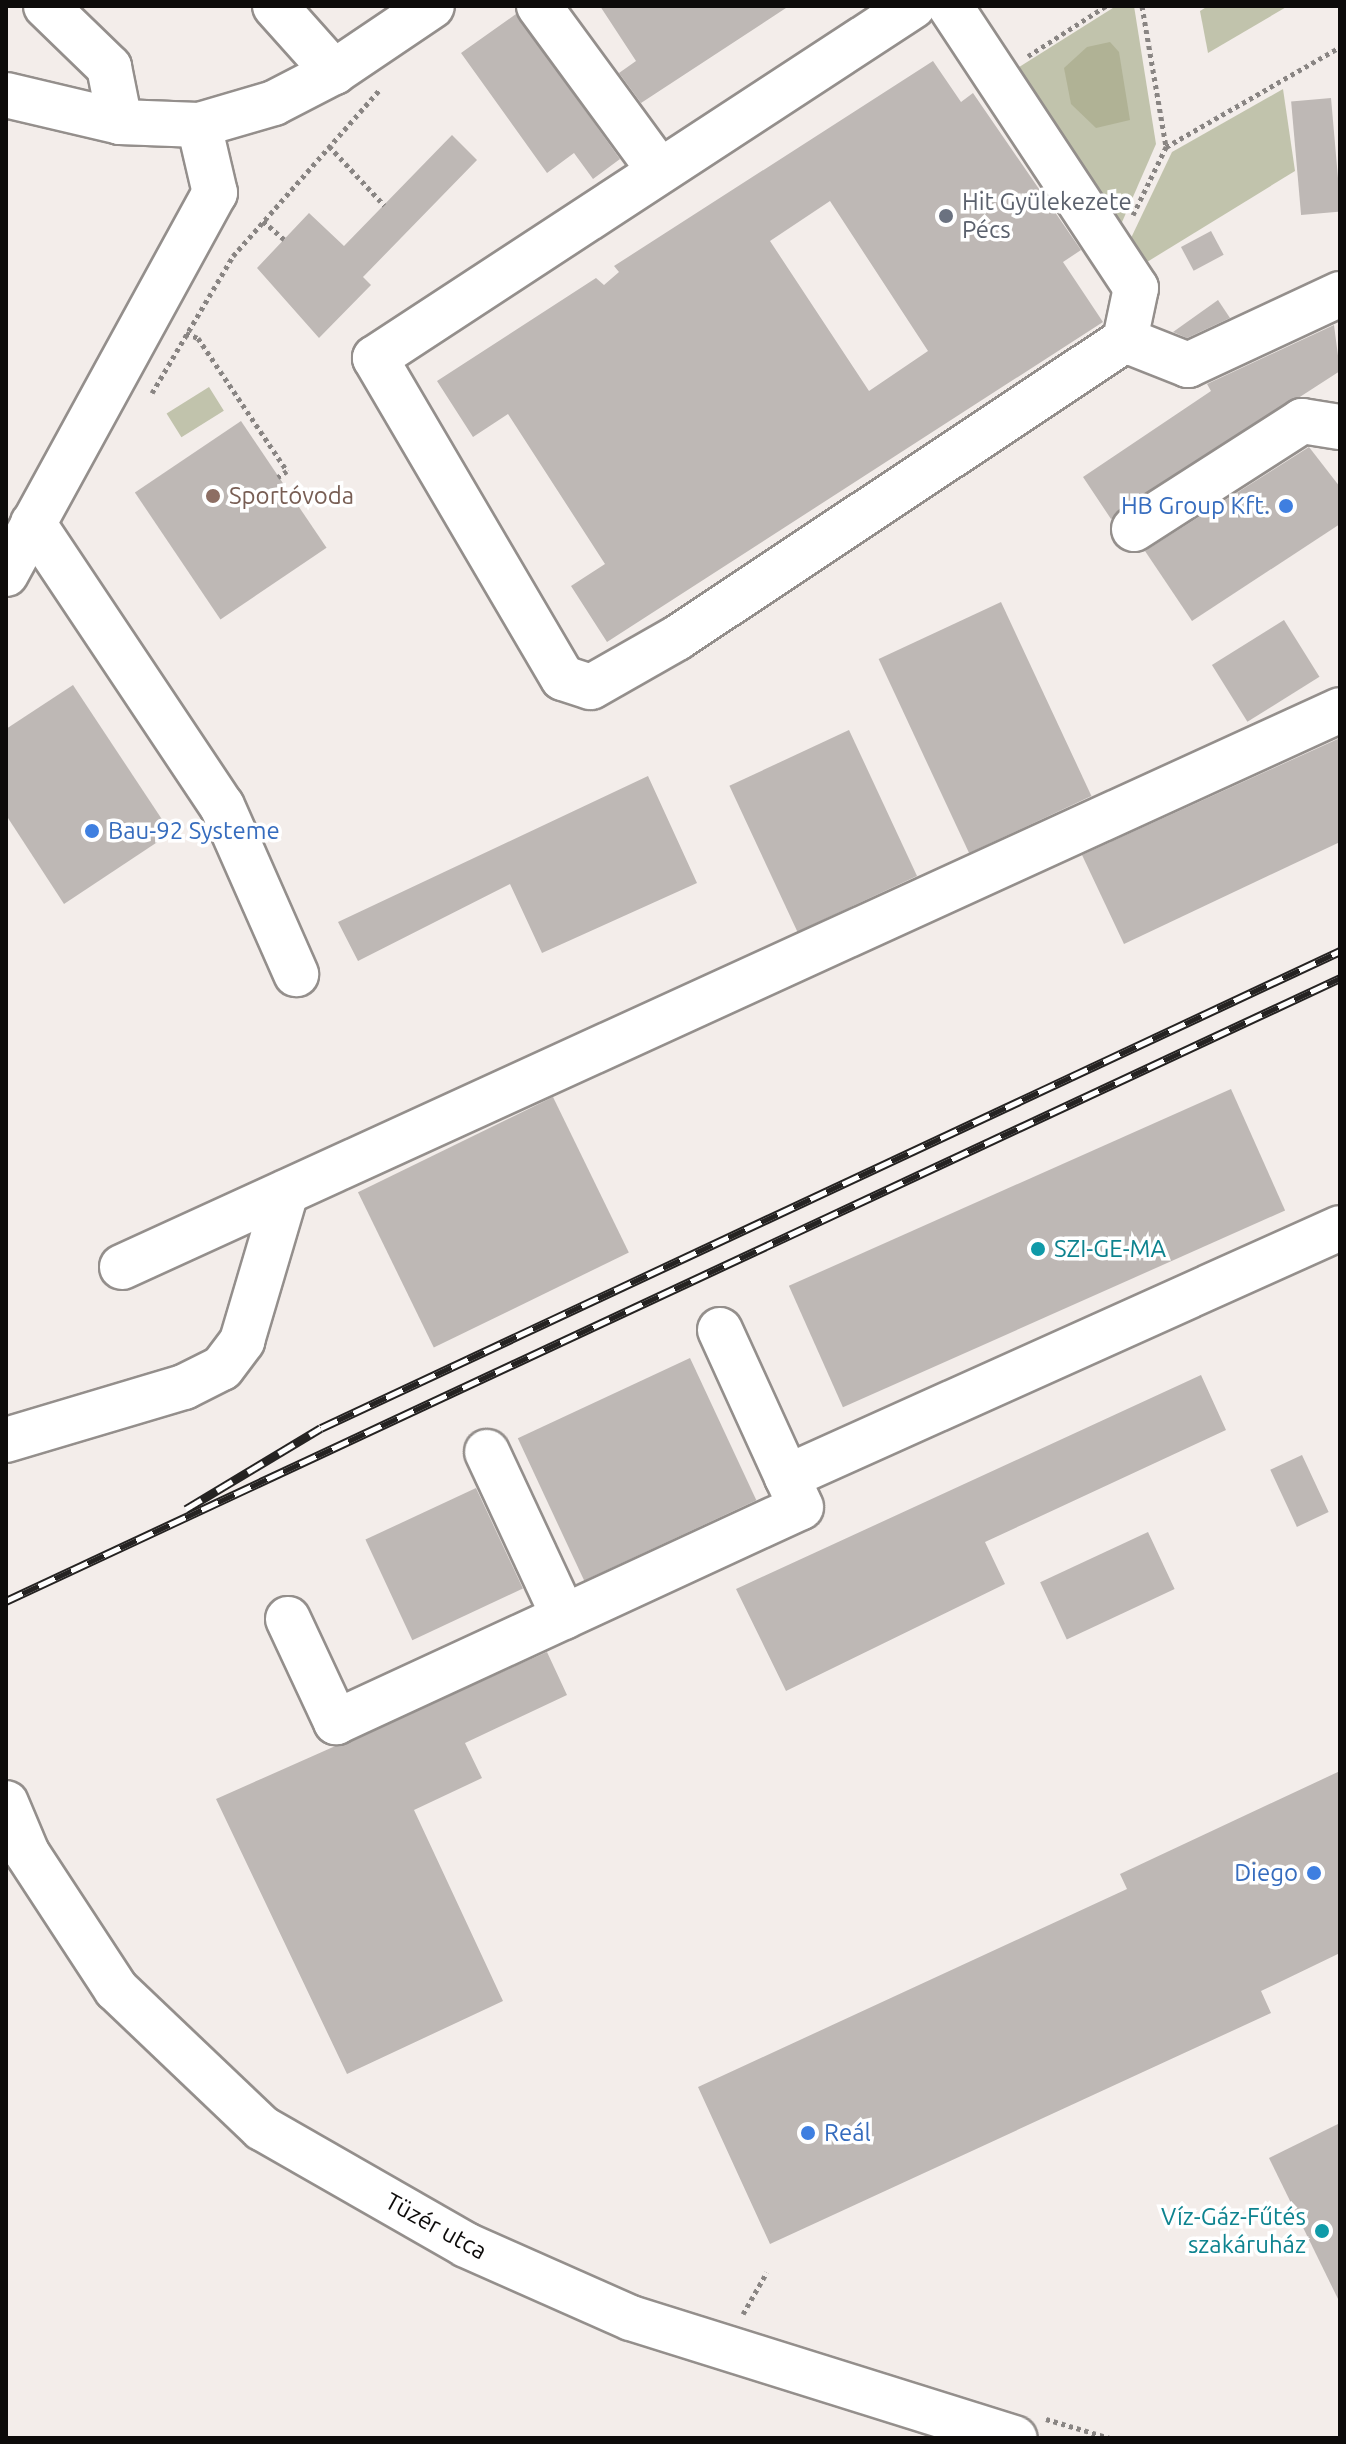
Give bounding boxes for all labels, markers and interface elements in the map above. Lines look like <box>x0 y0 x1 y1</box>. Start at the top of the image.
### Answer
place label: Hit Gyülekezete Pécs <box>962 188 1132 244</box>
marker: Hit Gyülekezete Pécs <box>937 207 955 225</box>
place label: Sportóvoda <box>229 482 354 510</box>
marker: Sportóvoda <box>204 487 222 505</box>
place label: HB Group Kft. <box>1121 492 1270 520</box>
marker: HB Group Kft. <box>1277 497 1295 515</box>
place label: Bau-92 Systeme <box>108 817 280 845</box>
marker: Bau-92 Systeme <box>83 822 101 840</box>
place label: SZI-GE-MA <box>1054 1235 1166 1263</box>
marker: SZI-GE-MA <box>1029 1240 1047 1258</box>
place label: Diego <box>1234 1859 1298 1887</box>
marker: Diego <box>1305 1864 1323 1882</box>
place label: Reál <box>824 2119 871 2147</box>
marker: Reál <box>799 2124 817 2142</box>
street label: Tüzér utca <box>380 2186 492 2266</box>
place label: Víz-Gáz-Fűtés szakáruház <box>1161 2203 1306 2259</box>
marker: Víz-Gáz-Fűtés szakáruház <box>1313 2222 1331 2240</box>

